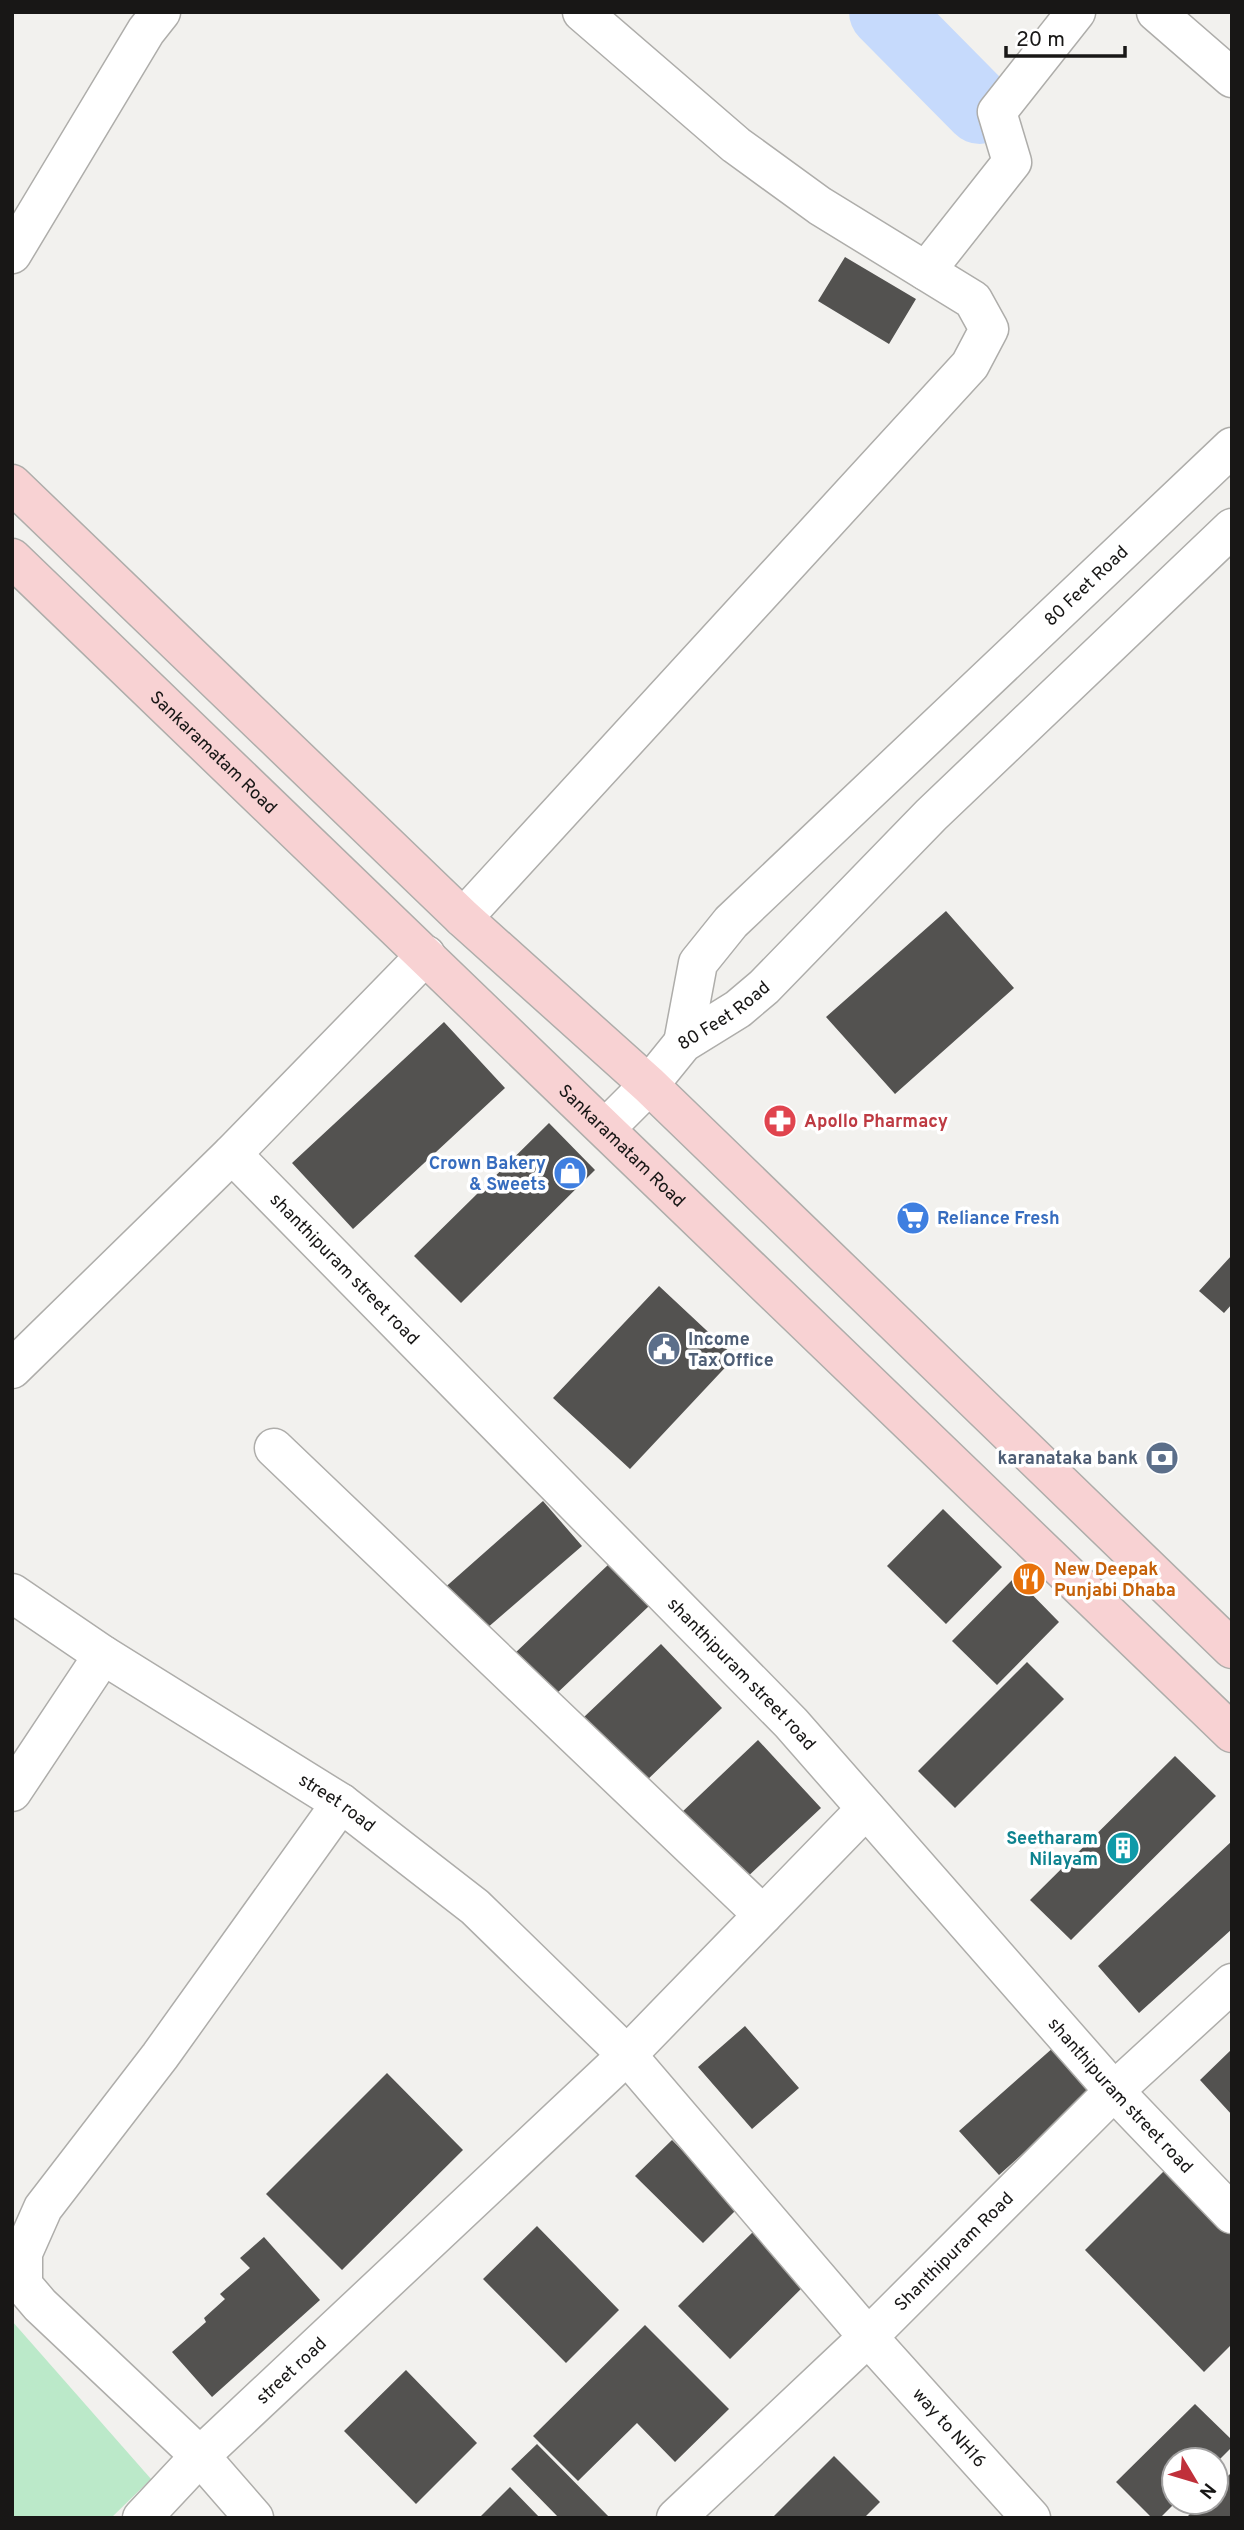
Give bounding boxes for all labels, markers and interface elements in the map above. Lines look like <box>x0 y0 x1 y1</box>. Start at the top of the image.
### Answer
scale bar <box>1006 14 1125 58</box>
text: 20 m <box>1016 27 1065 54</box>
street label: 80 Feet Road <box>1040 541 1134 632</box>
street label: Sankaramatam Road <box>144 687 281 820</box>
street label: 80 Feet Road <box>674 977 776 1057</box>
street label: Sankaramatam Road <box>553 1080 689 1213</box>
pharmacy icon: Apollo Pharmacy <box>761 1102 799 1140</box>
place label: Apollo Pharmacy <box>804 1111 948 1134</box>
place label: Crown Bakery & Sweets <box>429 1153 546 1197</box>
shop icon: Crown Bakery & Sweets <box>551 1154 589 1192</box>
street label: shanthipuram street road <box>264 1189 423 1351</box>
supermarket icon: Reliance Fresh <box>894 1199 932 1237</box>
place label: Reliance Fresh <box>937 1208 1060 1231</box>
place label: Income Tax Office <box>688 1329 774 1373</box>
public building icon: Income Tax Office <box>645 1330 683 1368</box>
bank icon: karanataka bank <box>1143 1439 1181 1477</box>
place label: karanataka bank <box>998 1448 1138 1471</box>
place label: New Deepak Punjabi Dhaba <box>1054 1559 1176 1603</box>
restaurant icon: New Deepak Punjabi Dhaba <box>1010 1560 1048 1598</box>
street label: shanthipuram street road <box>661 1594 820 1756</box>
street label: street road <box>294 1769 379 1838</box>
place label: Seetharam Nilayam <box>1006 1828 1098 1872</box>
building icon: Seetharam Nilayam <box>1104 1829 1142 1867</box>
street label: shanthipuram street road <box>1042 2014 1197 2179</box>
street label: Shanthipuram Road <box>890 2188 1019 2317</box>
street label: street road <box>252 2333 332 2410</box>
street label: way to NH16 <box>907 2384 990 2473</box>
north arrow <box>1160 2446 1230 2516</box>
text: N <box>1193 2477 1220 2503</box>

